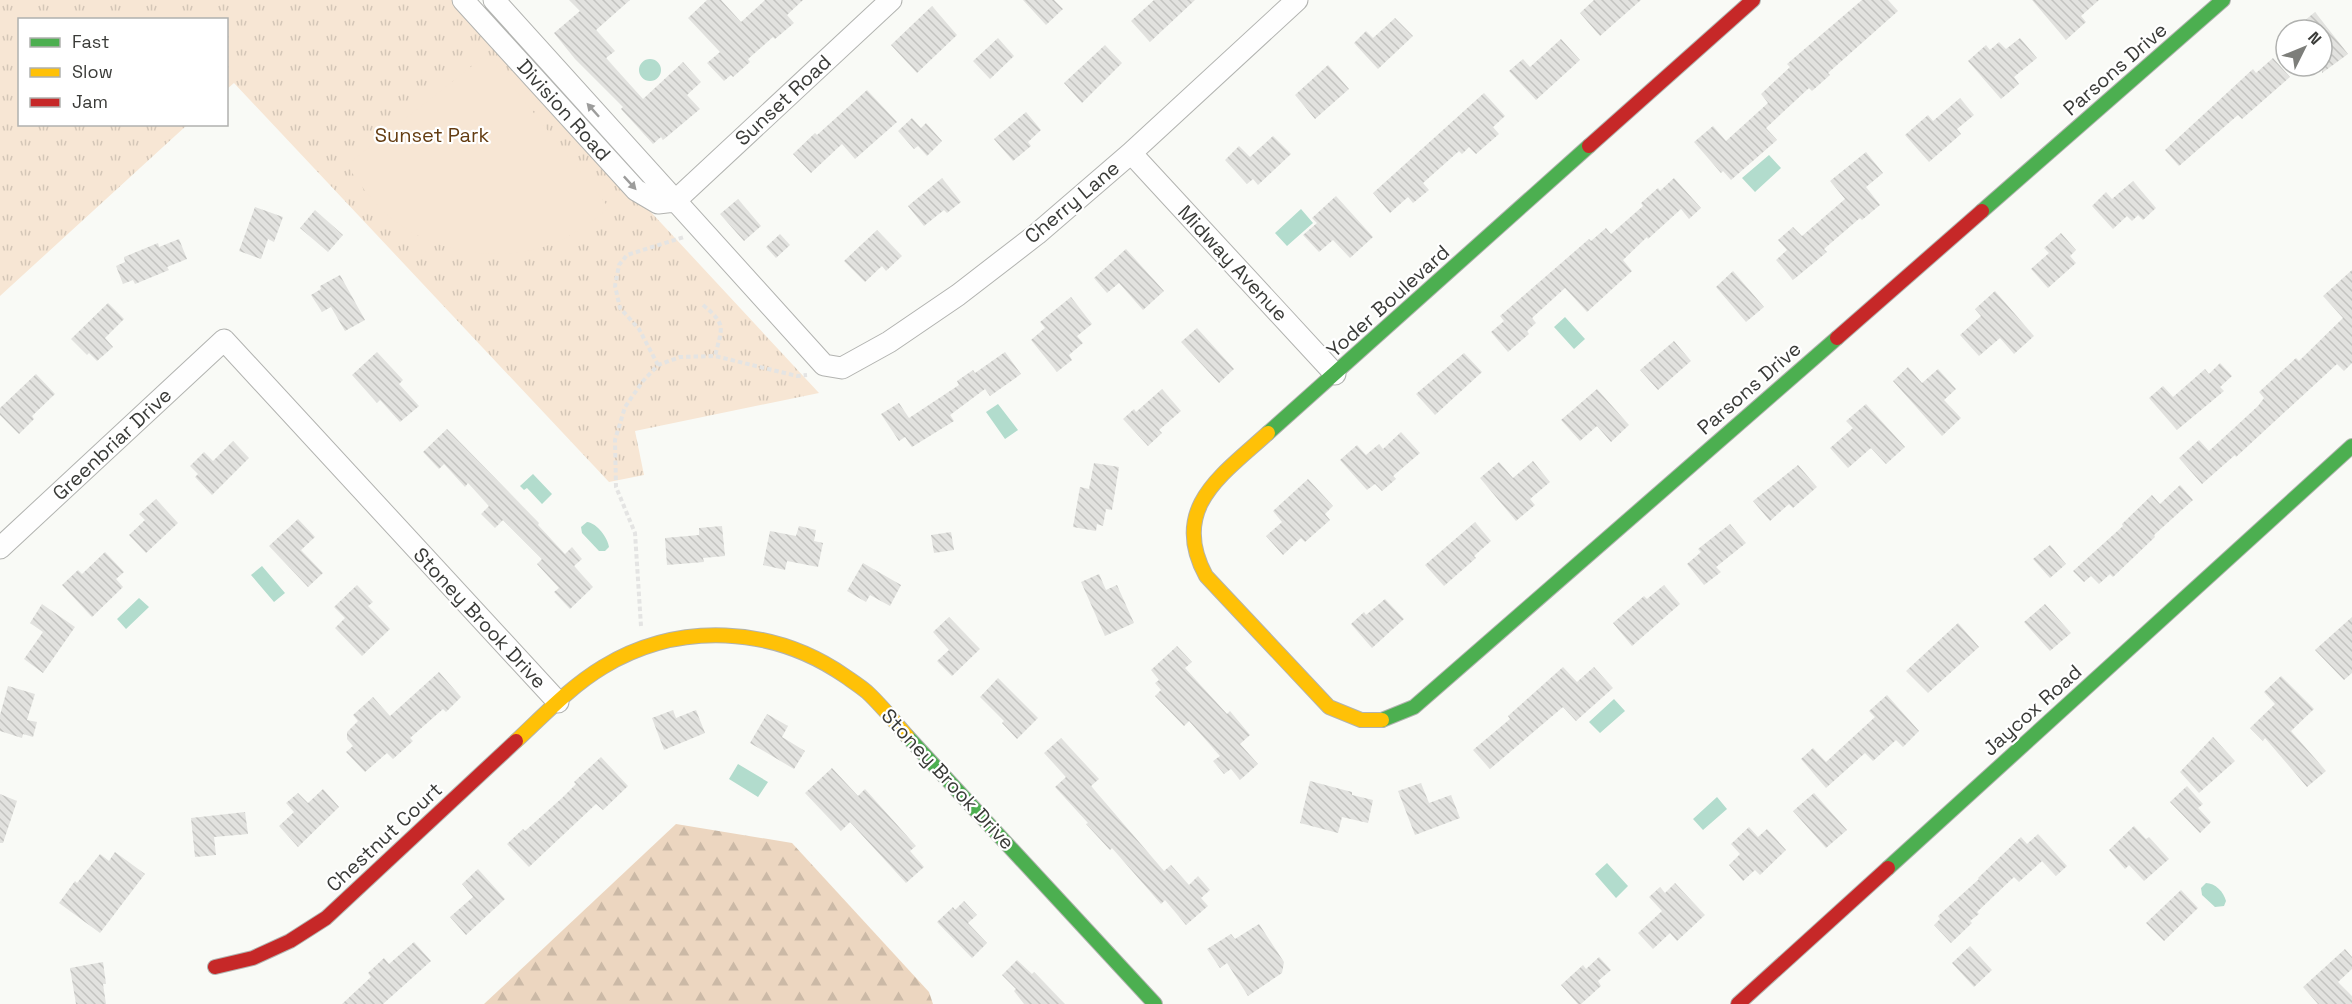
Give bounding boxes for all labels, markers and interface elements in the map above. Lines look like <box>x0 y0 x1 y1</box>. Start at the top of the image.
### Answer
street label: Parsons Drive <box>2058 17 2172 121</box>
legend <box>18 18 228 126</box>
north arrow <box>2274 18 2334 78</box>
text: N <box>2303 27 2326 49</box>
text: Fast <box>72 30 109 53</box>
street label: Sunset Road <box>729 49 837 151</box>
street label: Division Road <box>511 54 617 166</box>
text: Slow <box>72 60 113 83</box>
text: Jam <box>72 90 108 113</box>
one-way arrow <box>586 103 600 118</box>
park label: Sunset Park <box>375 122 490 148</box>
street label: Cherry Lane <box>1019 155 1125 249</box>
one-way arrow <box>623 175 636 190</box>
street label: Midway Avenue <box>1172 199 1294 327</box>
street label: Yoder Boulevard <box>1321 239 1455 363</box>
street label: Parsons Drive <box>1692 336 1806 440</box>
street label: Greenbriar Drive <box>47 382 177 506</box>
street label: Stoney Brook Drive <box>408 542 552 694</box>
street label: Jaycox Road <box>1977 659 2087 761</box>
street label: Stoney Brook Drive <box>876 703 1020 855</box>
street label: Chestnut Court <box>321 777 447 897</box>

